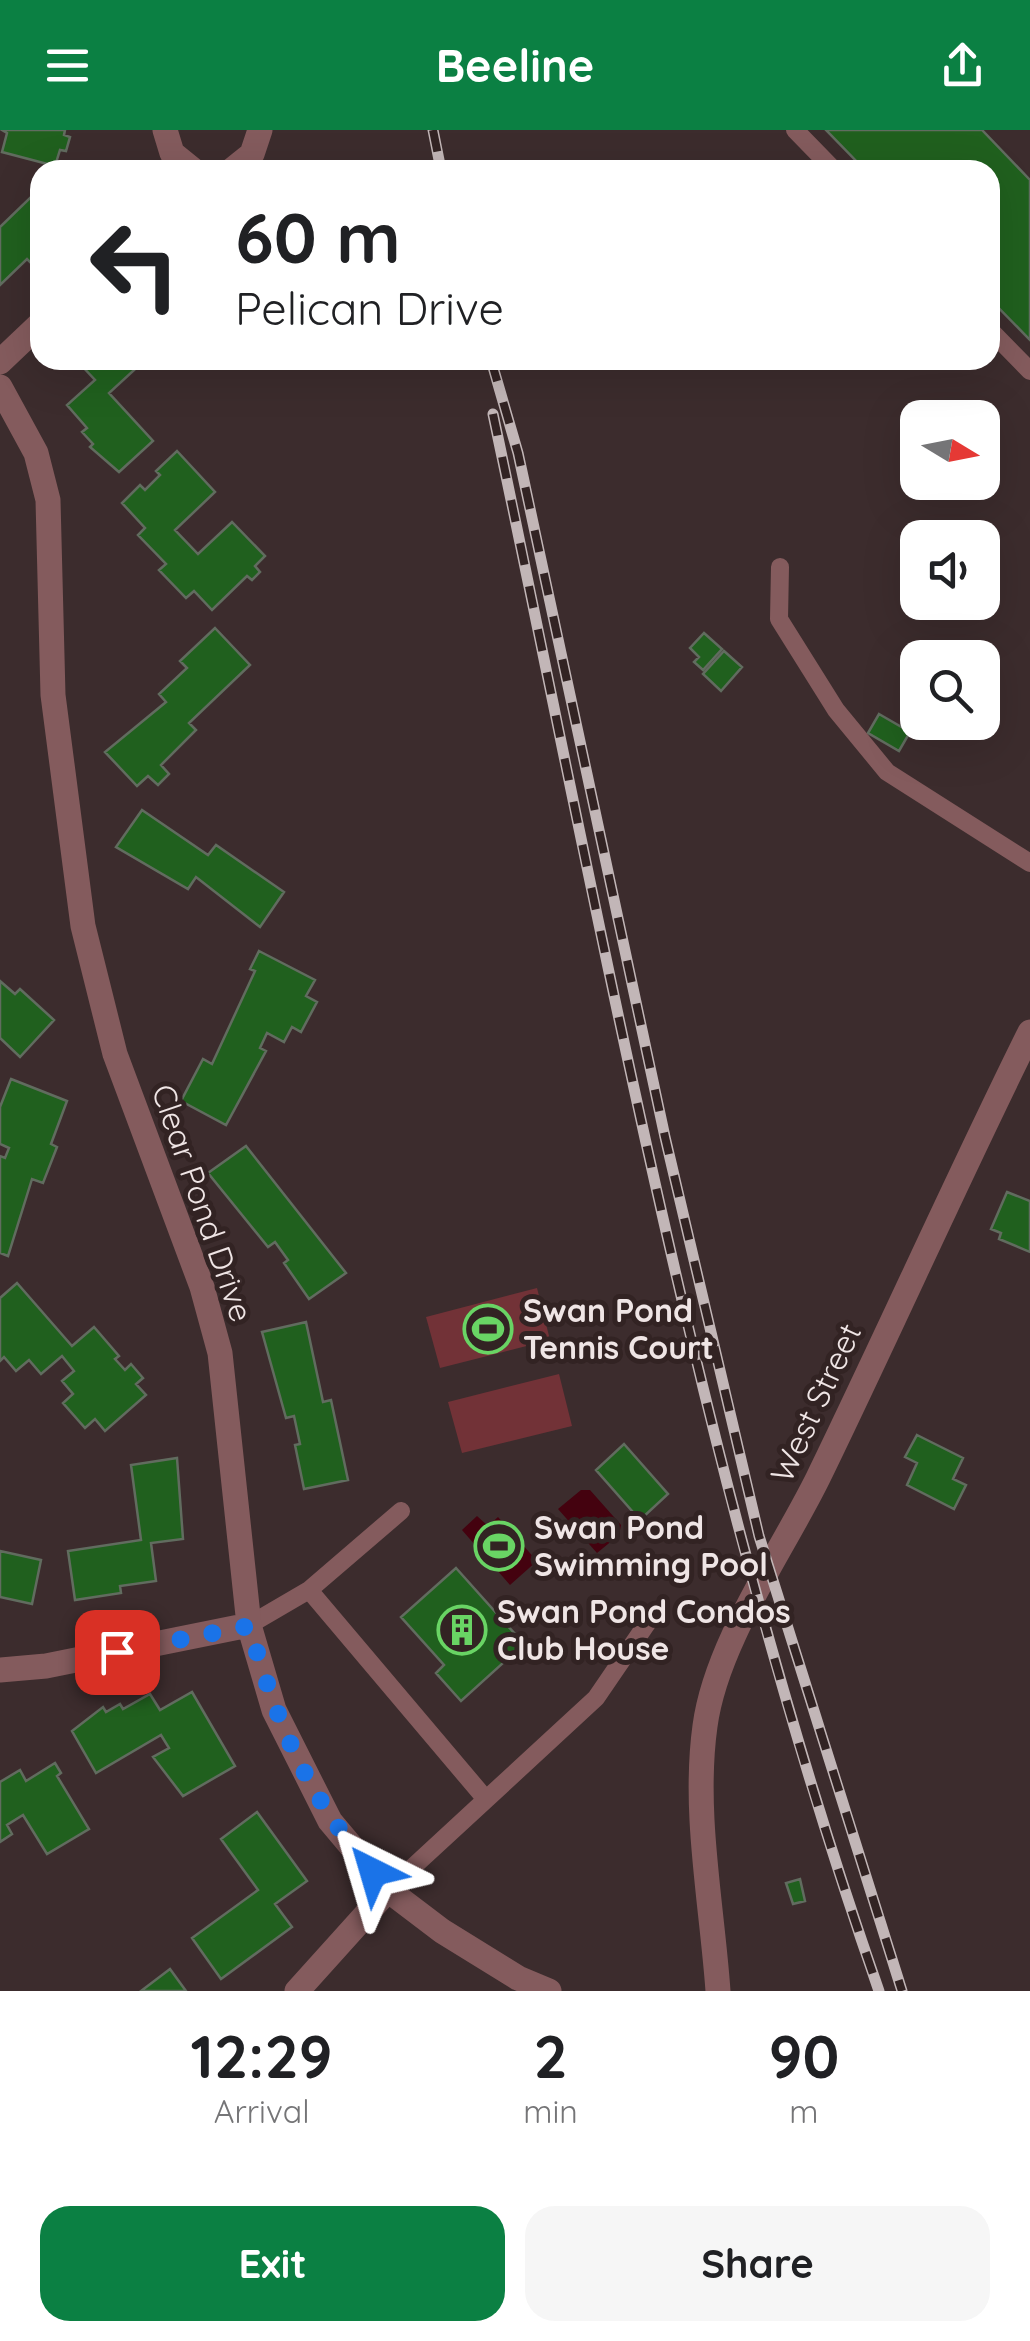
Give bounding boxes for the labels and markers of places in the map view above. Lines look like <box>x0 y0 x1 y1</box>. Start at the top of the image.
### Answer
place label: Swan Pond Tennis Court <box>523 1290 714 1367</box>
sports icon: Swan Pond Tennis Court <box>462 1303 514 1355</box>
place label: Swan Pond Swimming Pool <box>534 1507 768 1584</box>
sports icon: Swan Pond Swimming Pool <box>473 1520 525 1572</box>
place label: Swan Pond Condos Club House <box>497 1591 791 1668</box>
building icon: Swan Pond Condos Club House <box>436 1604 488 1656</box>
pin <box>75 1610 160 1695</box>

